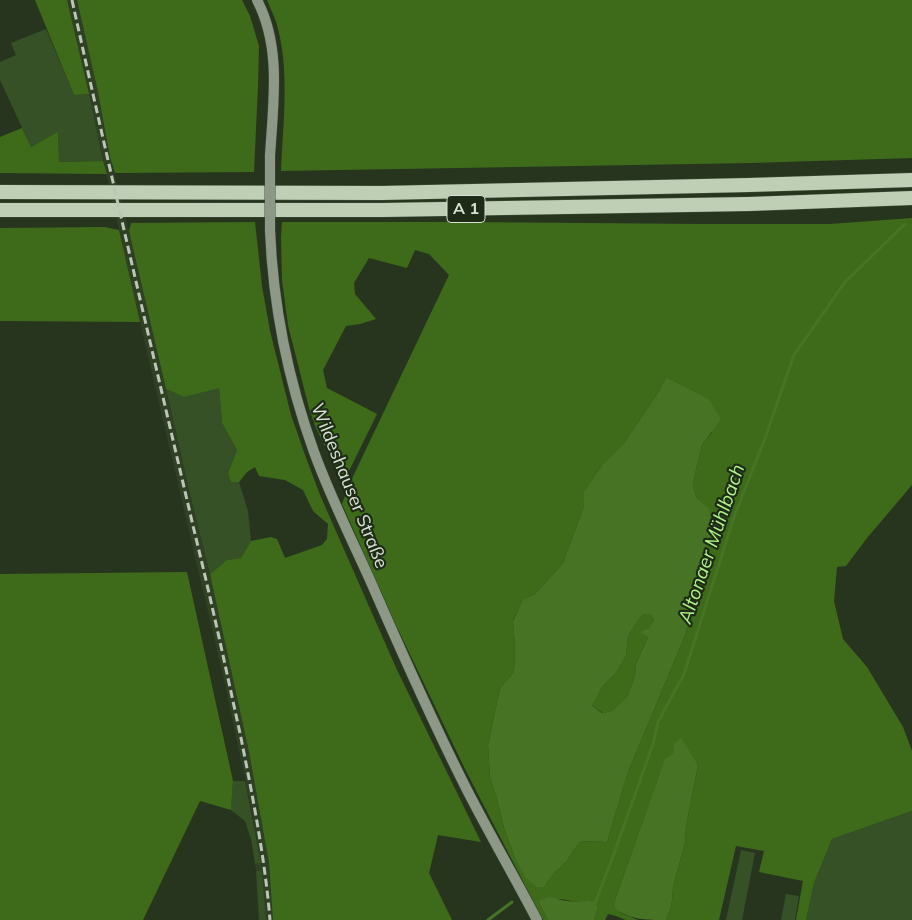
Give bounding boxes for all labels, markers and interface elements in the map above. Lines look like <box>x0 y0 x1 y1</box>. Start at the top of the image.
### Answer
road number: A 1 <box>447 195 485 222</box>
street label: Wildeshauser Straße <box>306 400 392 572</box>
water label: Altonaer Mühlbach <box>674 461 750 627</box>

